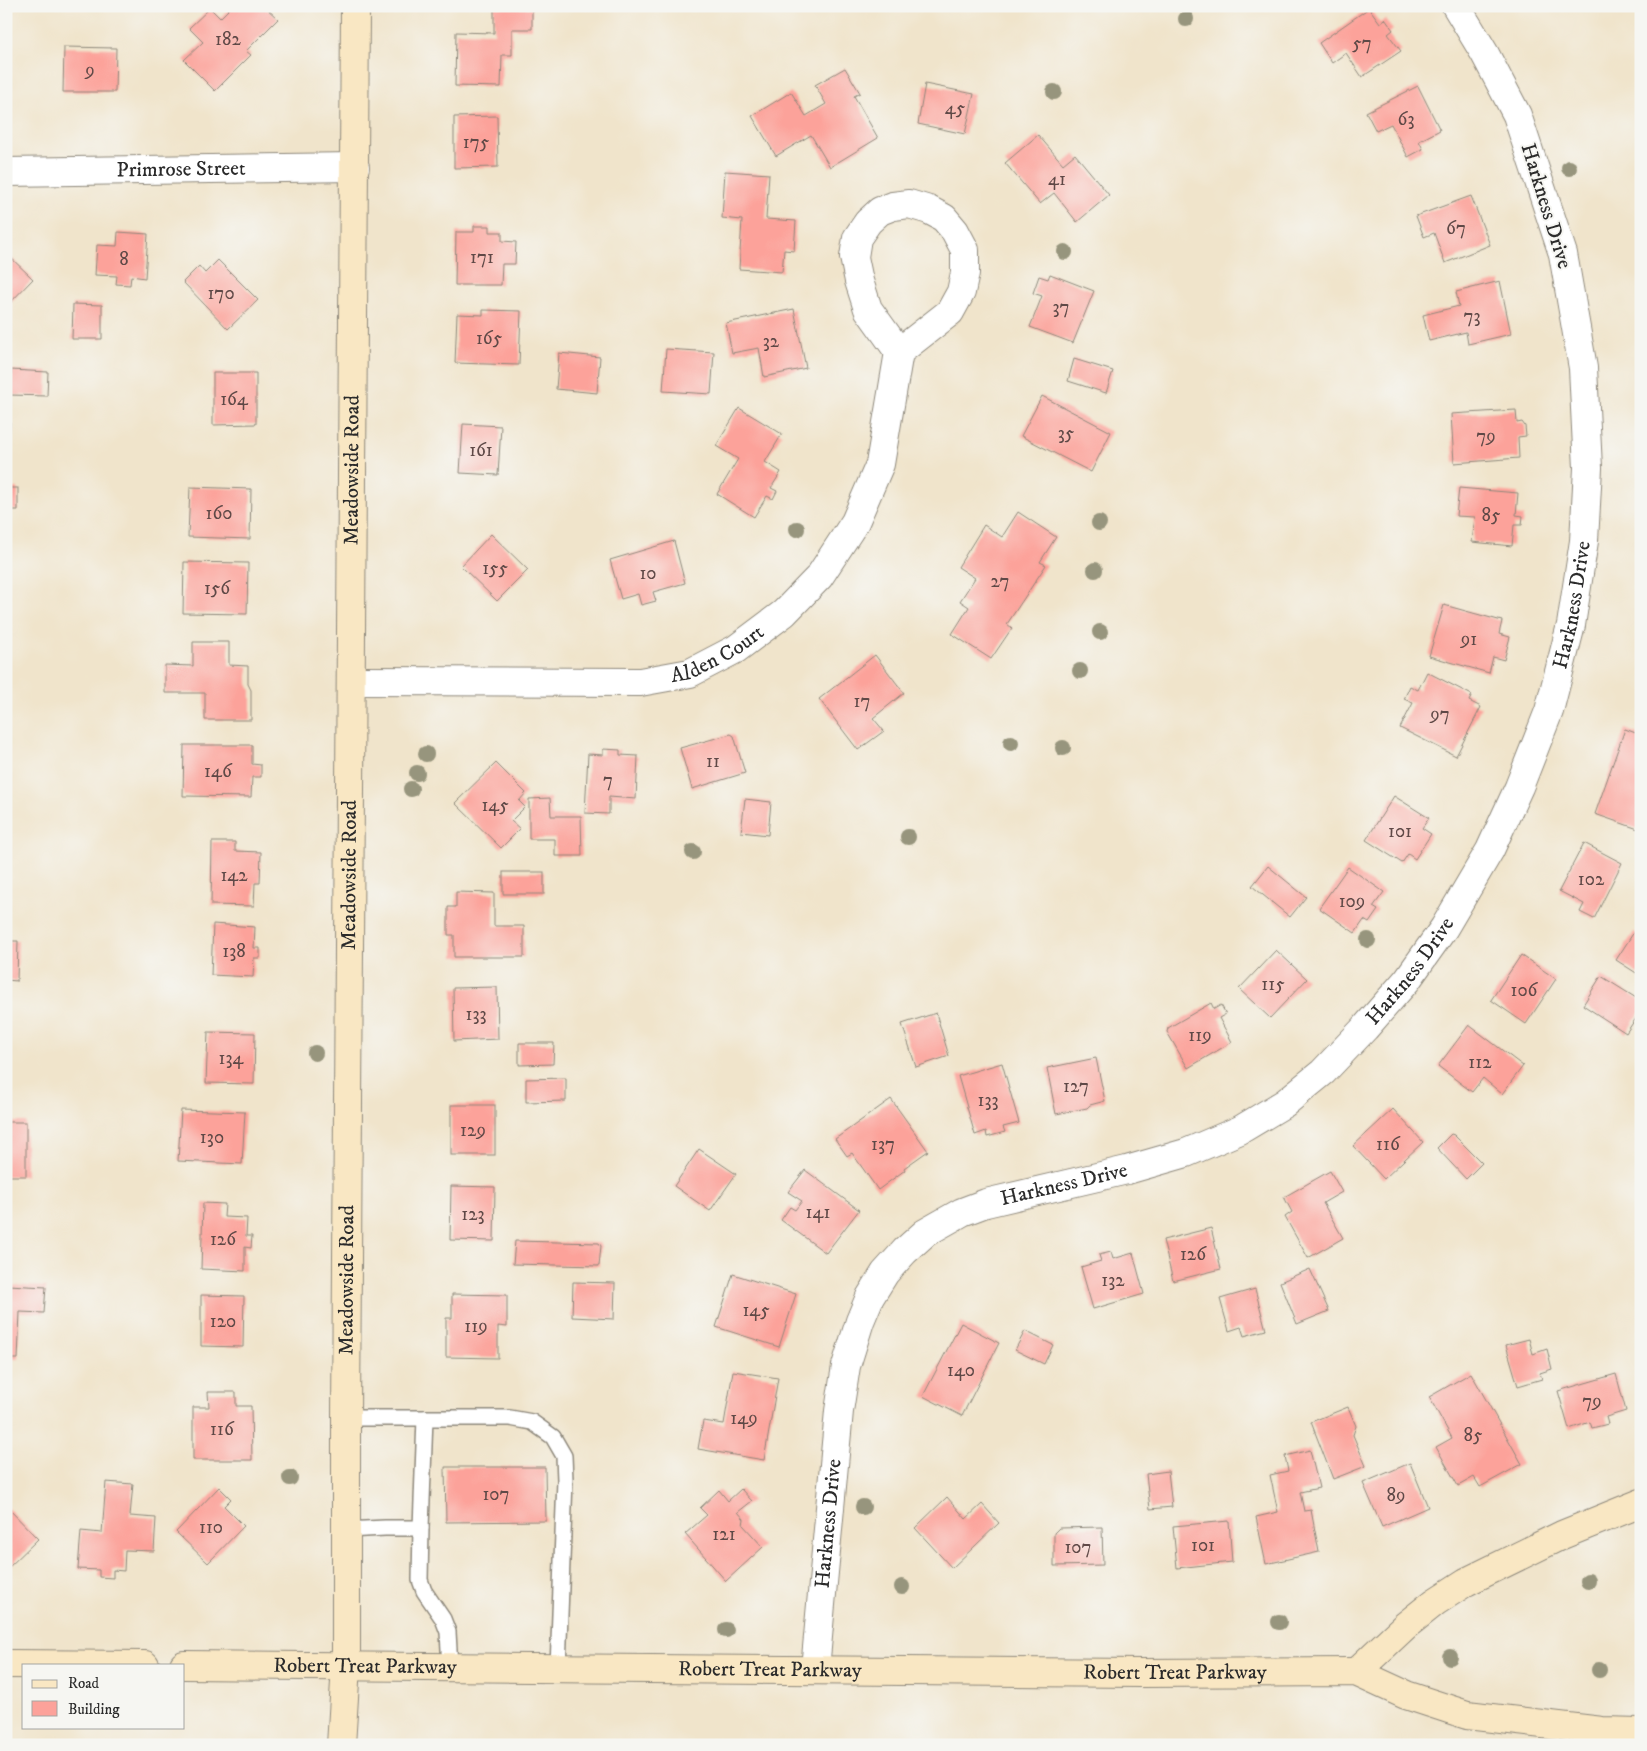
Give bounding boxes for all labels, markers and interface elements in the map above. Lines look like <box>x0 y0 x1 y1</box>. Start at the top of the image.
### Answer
house number: 182 <box>215 28 242 51</box>
house number: 57 <box>1352 32 1372 55</box>
house number: 9 <box>84 59 95 82</box>
house number: 45 <box>945 97 966 120</box>
house number: 63 <box>1398 108 1414 131</box>
house number: 175 <box>463 131 490 154</box>
street label: Harkness Drive <box>1515 140 1577 272</box>
street label: Primrose Street <box>116 156 246 183</box>
house number: 41 <box>1048 168 1066 191</box>
house number: 67 <box>1446 217 1466 240</box>
house number: 171 <box>470 246 494 269</box>
house number: 8 <box>119 248 129 271</box>
house number: 170 <box>207 282 235 305</box>
house number: 37 <box>1052 296 1070 319</box>
house number: 73 <box>1463 305 1481 328</box>
house number: 165 <box>476 327 503 350</box>
house number: 32 <box>763 330 780 353</box>
house number: 164 <box>220 388 249 411</box>
street label: Meadowside Road <box>339 394 366 545</box>
house number: 35 <box>1058 422 1075 445</box>
house number: 79 <box>1476 425 1496 448</box>
house number: 161 <box>469 439 493 462</box>
house number: 160 <box>205 502 233 525</box>
house number: 85 <box>1482 504 1501 527</box>
street label: Harkness Drive <box>1547 539 1597 672</box>
house number: 155 <box>482 557 508 580</box>
house number: 10 <box>639 562 657 585</box>
house number: 27 <box>991 570 1009 593</box>
house number: 156 <box>204 577 231 600</box>
street label: Alden Court <box>669 619 770 689</box>
house number: 91 <box>1460 628 1477 651</box>
house number: 17 <box>854 690 871 713</box>
house number: 97 <box>1429 703 1450 726</box>
house number: 11 <box>706 750 720 773</box>
house number: 146 <box>204 760 233 783</box>
house number: 7 <box>603 769 613 792</box>
house number: 145 <box>481 794 509 817</box>
street label: Meadowside Road <box>336 799 363 950</box>
house number: 101 <box>1388 820 1412 843</box>
house number: 142 <box>220 864 248 887</box>
house number: 102 <box>1578 868 1605 891</box>
house number: 109 <box>1339 890 1365 913</box>
street label: Harkness Drive <box>1361 912 1460 1031</box>
house number: 138 <box>222 940 246 963</box>
house number: 115 <box>1261 973 1285 996</box>
house number: 106 <box>1510 979 1539 1002</box>
house number: 133 <box>465 1003 487 1026</box>
house number: 119 <box>1188 1024 1212 1047</box>
house number: 134 <box>218 1047 245 1070</box>
house number: 112 <box>1468 1051 1492 1074</box>
house number: 127 <box>1063 1075 1089 1098</box>
house number: 133 <box>977 1089 999 1112</box>
house number: 129 <box>460 1119 486 1142</box>
house number: 130 <box>200 1126 224 1149</box>
house number: 137 <box>871 1133 895 1156</box>
house number: 116 <box>1376 1133 1401 1156</box>
street label: Harkness Drive <box>998 1157 1130 1212</box>
house number: 141 <box>806 1201 830 1224</box>
house number: 123 <box>461 1203 485 1226</box>
street label: Meadowside Road <box>333 1204 360 1355</box>
house number: 126 <box>210 1228 237 1251</box>
house number: 126 <box>1180 1243 1207 1266</box>
house number: 132 <box>1101 1269 1125 1292</box>
house number: 145 <box>742 1299 770 1322</box>
house number: 120 <box>210 1310 236 1333</box>
house number: 119 <box>464 1315 488 1338</box>
house number: 140 <box>947 1359 975 1382</box>
house number: 79 <box>1582 1390 1602 1413</box>
house number: 149 <box>730 1407 758 1430</box>
house number: 116 <box>210 1418 235 1441</box>
house number: 85 <box>1464 1424 1483 1447</box>
street label: Harkness Drive <box>810 1458 847 1589</box>
house number: 107 <box>482 1483 510 1506</box>
house number: 89 <box>1387 1484 1406 1507</box>
house number: 110 <box>199 1516 223 1539</box>
house number: 121 <box>712 1523 736 1546</box>
house number: 101 <box>1191 1534 1215 1557</box>
house number: 107 <box>1064 1536 1092 1559</box>
street label: Robert Treat Parkway <box>273 1653 458 1680</box>
street label: Robert Treat Parkway <box>678 1656 863 1684</box>
street label: Robert Treat Parkway <box>1083 1659 1268 1686</box>
legend <box>22 1664 185 1728</box>
text: Road <box>68 1674 100 1693</box>
text: Building <box>68 1700 120 1719</box>

